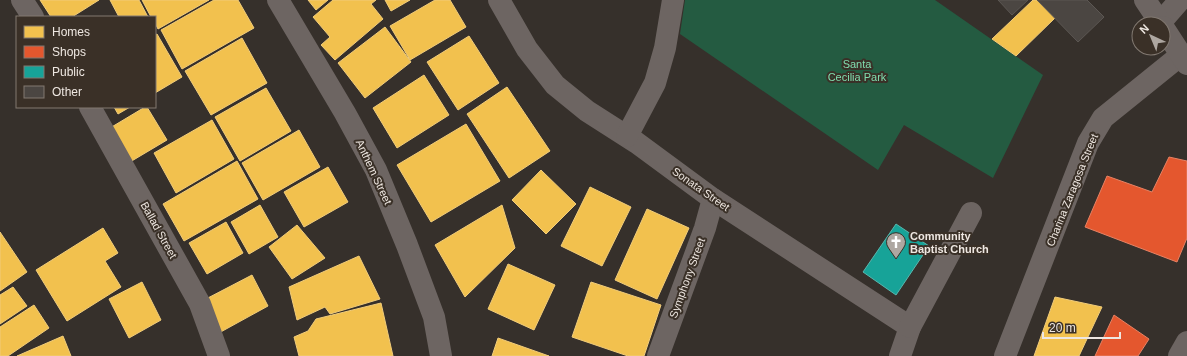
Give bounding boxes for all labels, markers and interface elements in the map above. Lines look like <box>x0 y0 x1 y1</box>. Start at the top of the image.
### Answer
legend <box>16 16 156 108</box>
north arrow <box>1131 16 1171 56</box>
text: N <box>1137 22 1151 36</box>
text: Homes <box>52 25 90 39</box>
text: Shops <box>52 45 86 59</box>
park label: Santa Cecilia Park <box>828 58 887 83</box>
text: Public <box>52 65 85 79</box>
text: Other <box>52 85 82 99</box>
street label: Charina Zaragosa Street <box>1044 132 1100 248</box>
street label: Anthem Street <box>354 138 394 206</box>
street label: Sonata Street <box>670 165 732 213</box>
street label: Ballad Street <box>138 200 180 260</box>
place label: Community Baptist Church <box>910 230 989 255</box>
church icon: Community Baptist Church <box>885 231 907 259</box>
street label: Symphony Street <box>667 236 707 320</box>
scale bar <box>1043 314 1120 340</box>
text: 20 m <box>1049 321 1076 335</box>

